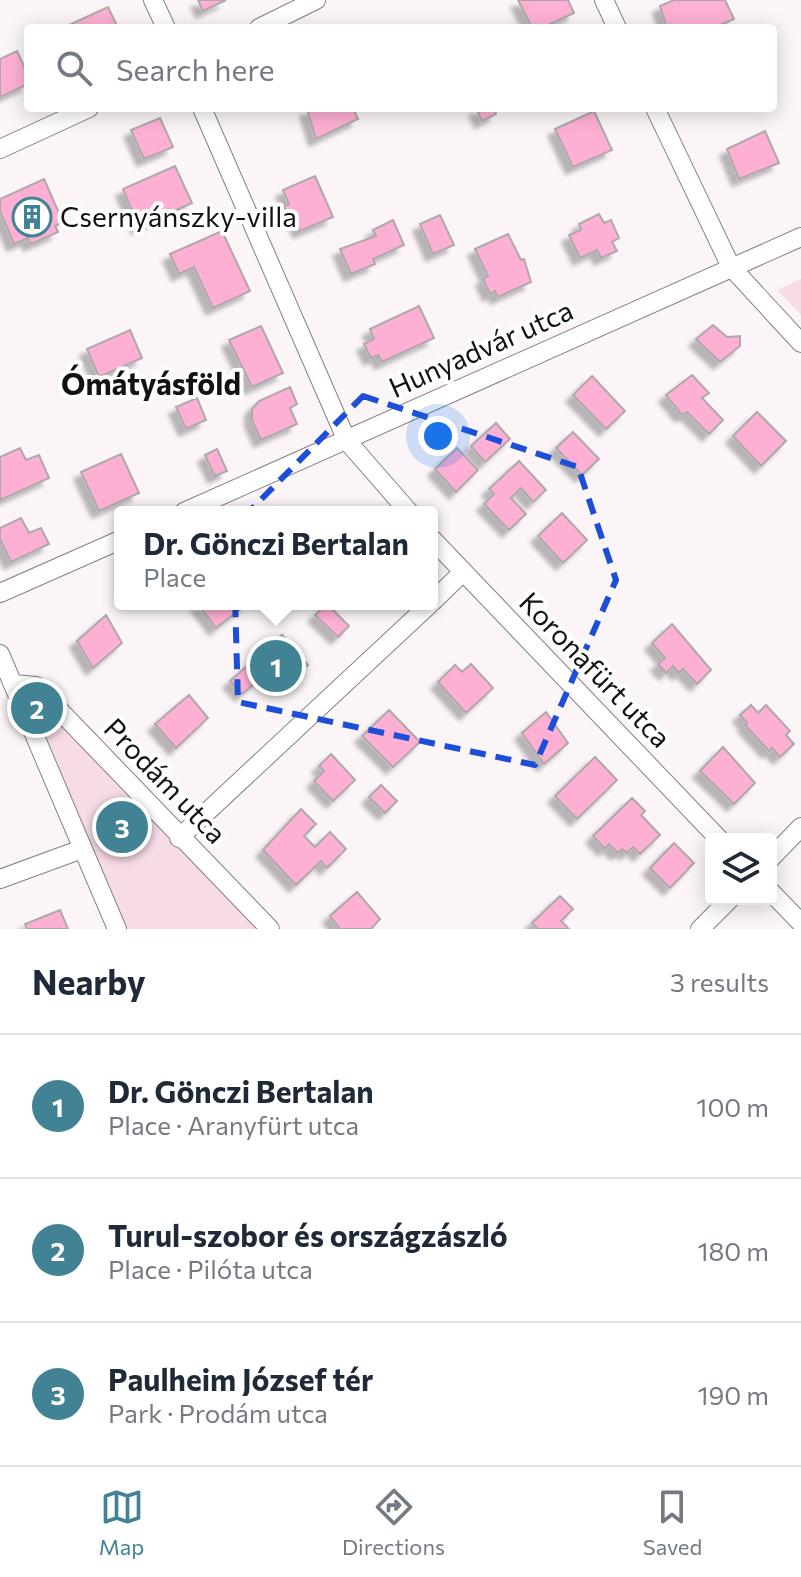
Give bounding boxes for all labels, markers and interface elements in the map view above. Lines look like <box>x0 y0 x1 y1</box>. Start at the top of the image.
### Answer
search box <box>24 24 777 112</box>
icon: search <box>52 46 96 90</box>
text: Search here <box>116 50 275 87</box>
building icon: Csernyánszky-villa <box>11 196 53 238</box>
place label: Csernyánszky-villa <box>60 199 297 233</box>
street label: Hunyadvár utca <box>383 292 578 404</box>
district label: Ómátyásföld <box>61 364 241 401</box>
your location <box>418 416 458 456</box>
popup <box>114 506 438 610</box>
text: Dr. Gönczi Bertalan <box>143 524 409 561</box>
text: Place <box>143 561 206 592</box>
street label: Koronafürt utca <box>513 585 678 754</box>
pin: 1 <box>250 636 302 696</box>
pin: 2 <box>11 678 63 738</box>
street label: Prodám utca <box>98 711 234 850</box>
pin: 3 <box>96 797 148 857</box>
map controls <box>705 833 777 905</box>
button: layers <box>705 833 777 905</box>
text: Nearby <box>32 960 146 1002</box>
text: 3 results <box>670 966 769 997</box>
text: Dr. Gönczi Bertalan <box>108 1072 374 1109</box>
text: 1 <box>52 1091 64 1122</box>
text: 100 m <box>696 1091 769 1122</box>
text: Place · Aranyfürt utca <box>108 1109 359 1140</box>
text: Turul-szobor és országzászló <box>108 1216 508 1253</box>
text: 2 <box>51 1235 65 1266</box>
text: 180 m <box>697 1235 769 1266</box>
text: Place · Pilóta utca <box>108 1253 313 1284</box>
text: Paulheim József tér <box>108 1360 373 1397</box>
text: 3 <box>50 1379 66 1410</box>
text: 190 m <box>697 1379 769 1410</box>
text: Park · Prodám utca <box>108 1397 328 1428</box>
tab: Map <box>99 1485 144 1560</box>
tab: Directions <box>342 1485 445 1560</box>
tab: Saved <box>643 1485 702 1560</box>

